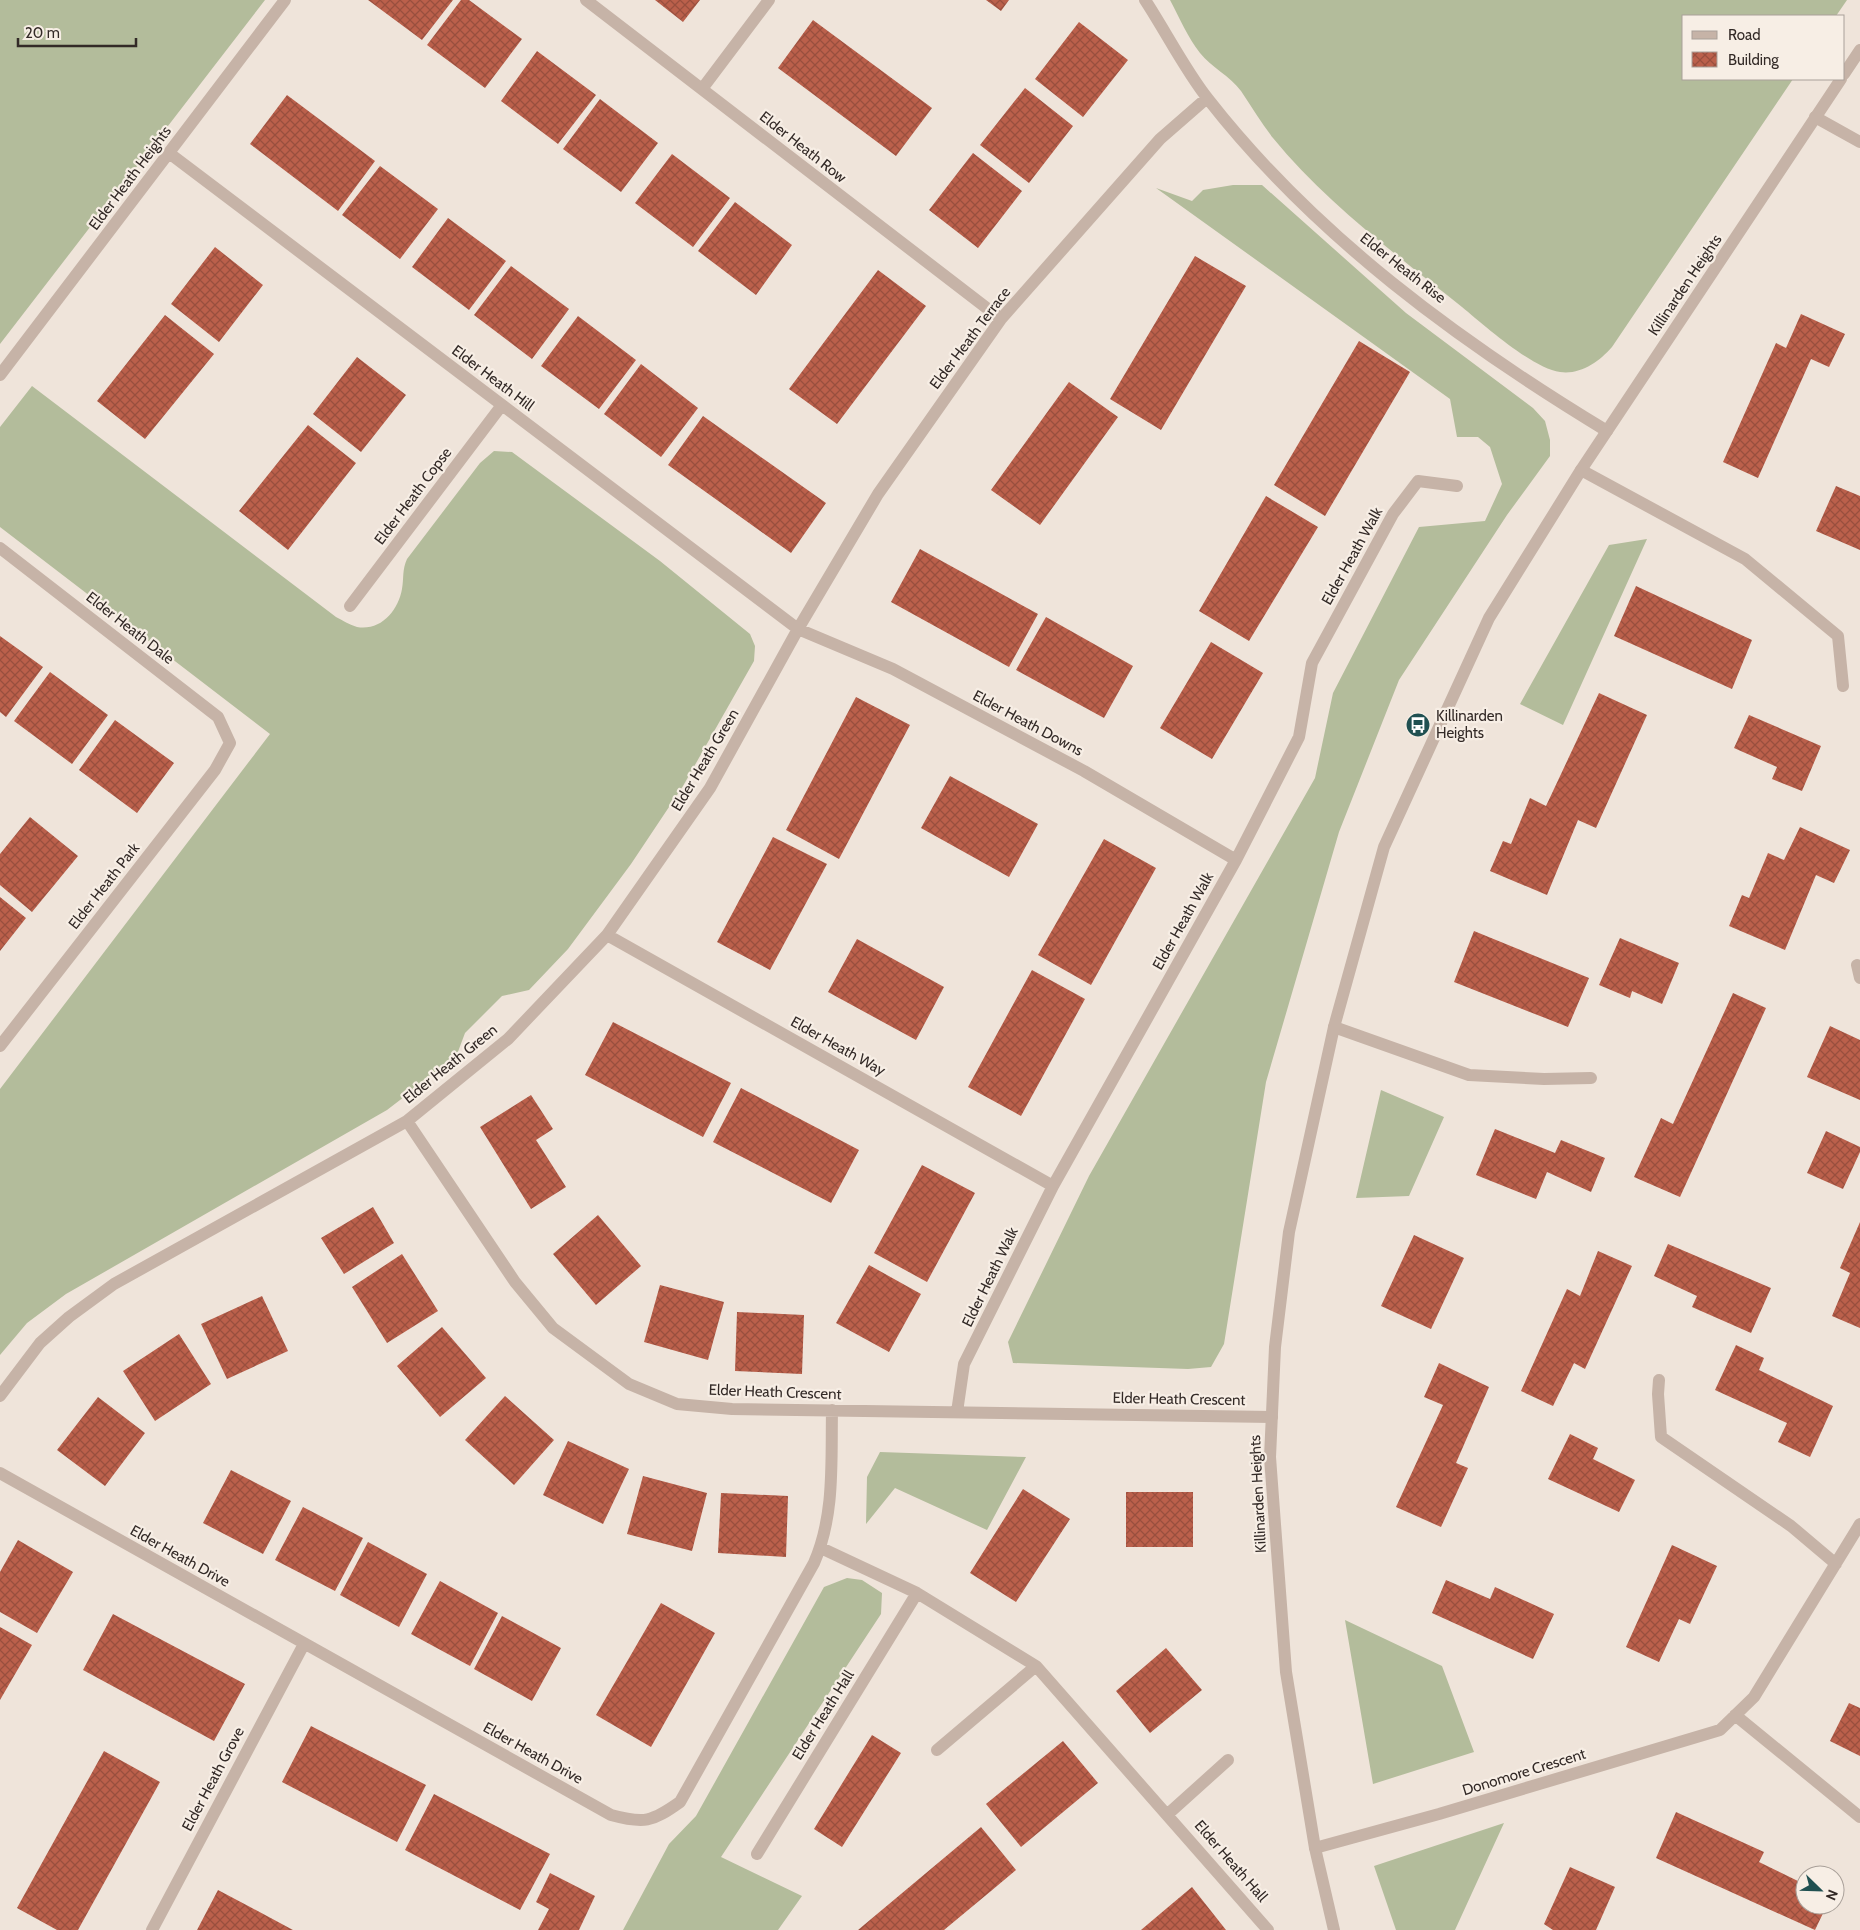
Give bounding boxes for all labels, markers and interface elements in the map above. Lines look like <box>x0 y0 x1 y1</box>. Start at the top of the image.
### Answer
scale bar <box>18 15 135 47</box>
legend <box>1682 15 1845 80</box>
text: 20 m <box>25 24 60 42</box>
text: Road <box>1728 26 1761 44</box>
text: Building <box>1728 51 1779 69</box>
street label: Elder Heath Row <box>756 107 850 187</box>
street label: Elder Heath Heights <box>85 122 175 234</box>
street label: Elder Heath Rise <box>1357 229 1450 307</box>
street label: Killinarden Heights <box>1644 231 1726 339</box>
street label: Elder Heath Terrace <box>926 283 1014 393</box>
street label: Elder Heath Hill <box>448 341 538 415</box>
street label: Elder Heath Copse <box>371 444 456 548</box>
street label: Elder Heath Walk <box>1318 504 1386 608</box>
street label: Elder Heath Dale <box>82 588 178 668</box>
street label: Elder Heath Downs <box>970 686 1086 760</box>
street label: Elder Heath Green <box>667 706 743 814</box>
place label: Killinarden Heights <box>1436 707 1503 742</box>
bus stop icon: Killinarden Heights <box>1405 712 1431 738</box>
street label: Elder Heath Park <box>65 839 143 933</box>
street label: Elder Heath Walk <box>1149 869 1217 973</box>
street label: Elder Heath Way <box>787 1013 889 1080</box>
street label: Elder Heath Green <box>399 1021 501 1107</box>
street label: Elder Heath Walk <box>958 1224 1022 1330</box>
street label: Elder Heath Crescent <box>708 1381 842 1403</box>
street label: Elder Heath Crescent <box>1112 1389 1246 1409</box>
street label: Killinarden Heights <box>1246 1435 1270 1553</box>
street label: Elder Heath Drive <box>127 1521 233 1591</box>
street label: Elder Heath Hall <box>788 1666 858 1763</box>
street label: Elder Heath Drive <box>480 1718 586 1788</box>
street label: Elder Heath Grove <box>178 1724 248 1834</box>
street label: Donomore Crescent <box>1460 1745 1588 1799</box>
street label: Elder Heath Hall <box>1191 1816 1272 1906</box>
north arrow <box>1795 1865 1845 1915</box>
text: N <box>1822 1887 1842 1903</box>

